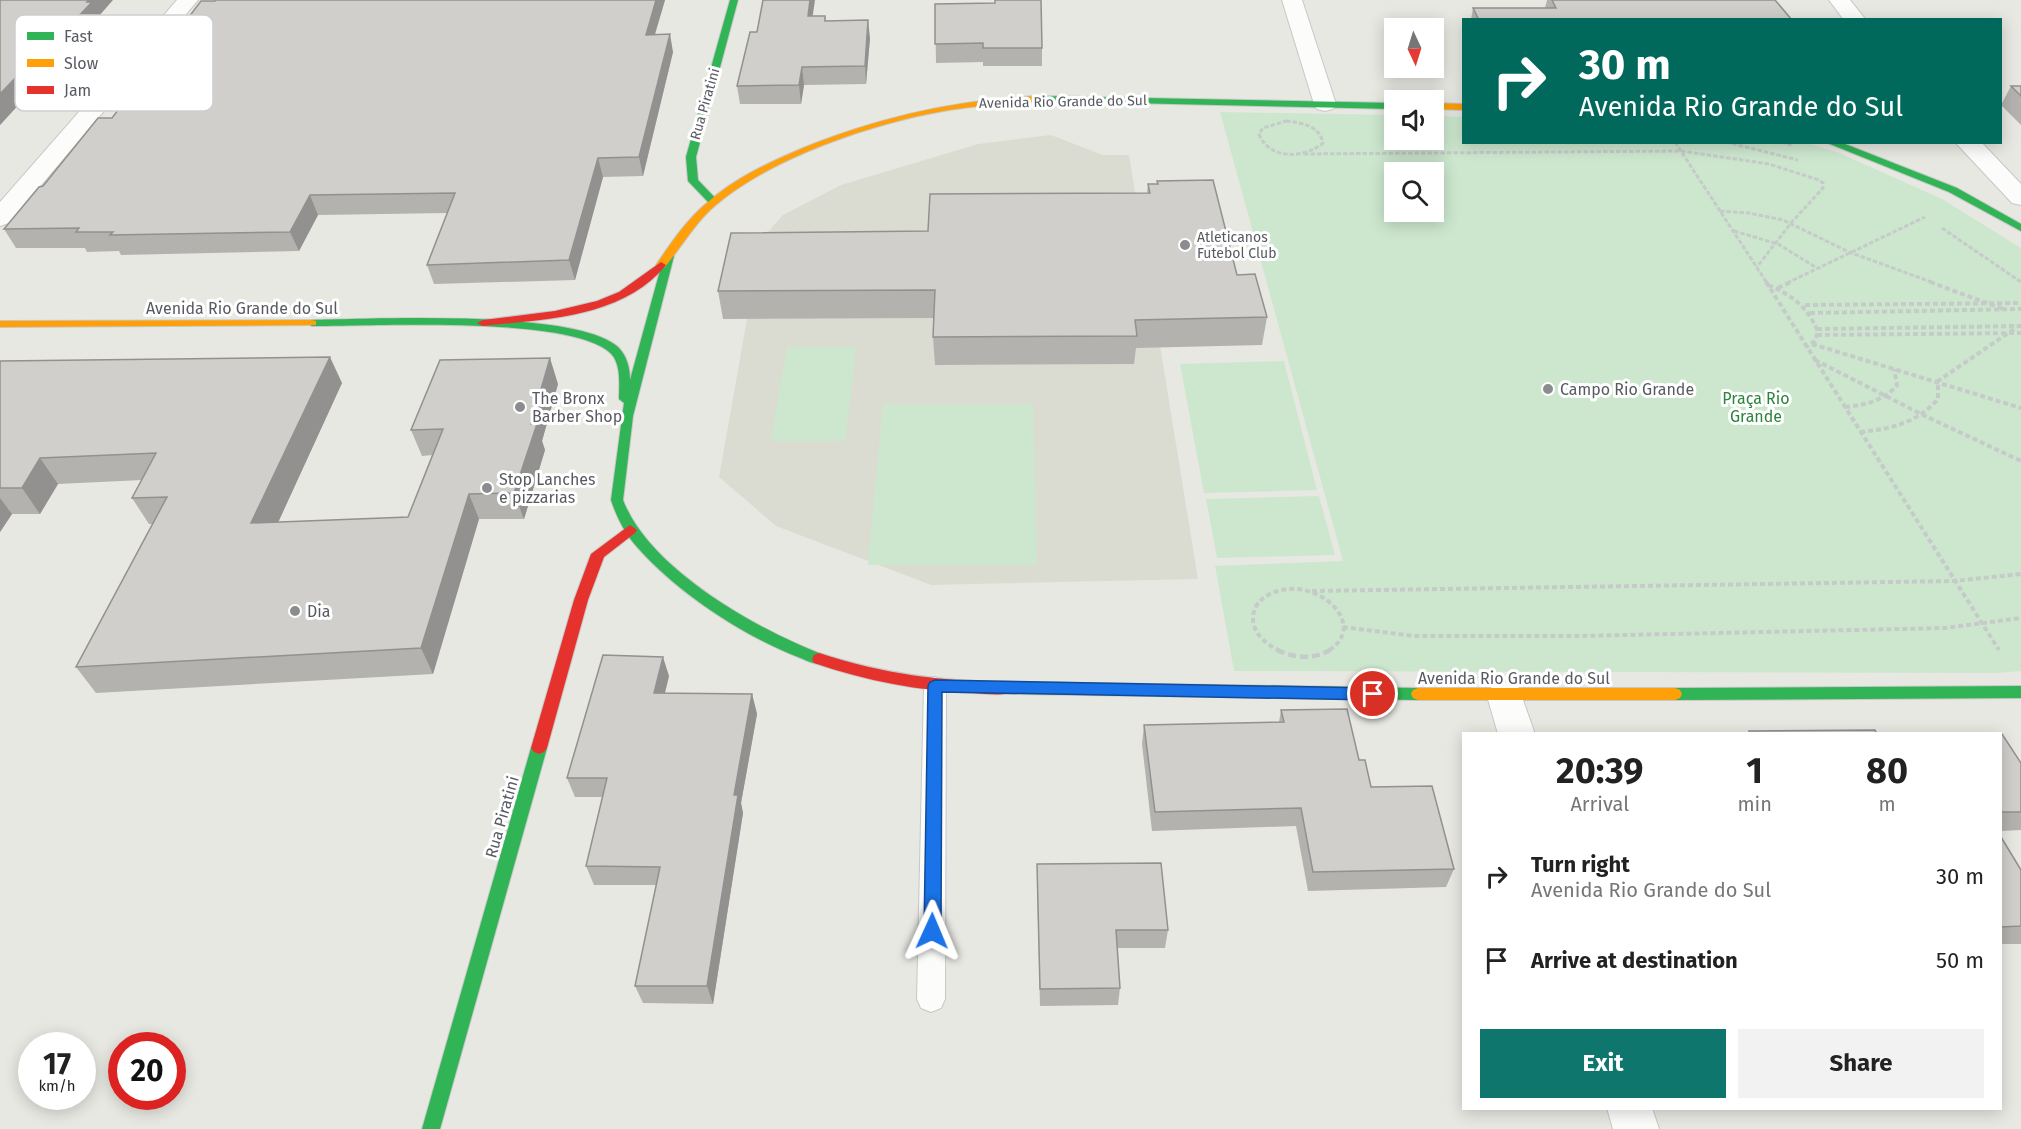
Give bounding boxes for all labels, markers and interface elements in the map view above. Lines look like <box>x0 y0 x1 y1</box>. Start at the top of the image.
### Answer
legend <box>15 15 213 111</box>
north arrow <box>1384 18 1444 78</box>
map controls <box>1384 18 1444 222</box>
text: Fast <box>64 27 93 46</box>
text: 30 m <box>1579 40 1671 90</box>
icon: right <box>1480 42 1558 120</box>
text: Slow <box>64 54 99 73</box>
street label: Rua Piratini <box>687 66 723 142</box>
text: Jam <box>64 81 91 100</box>
button: sound <box>1384 90 1444 150</box>
text: Avenida Rio Grande do Sul <box>1579 91 1903 123</box>
street label: Avenida Rio Grande do Sul <box>979 92 1147 112</box>
button: search <box>1384 162 1444 222</box>
place label: Atleticanos Futebol Club <box>1197 229 1277 262</box>
marker: Atleticanos Futebol Club <box>1178 238 1192 252</box>
street label: Avenida Rio Grande do Sul <box>146 299 338 318</box>
place label: Campo Rio Grande <box>1560 380 1694 399</box>
marker: Campo Rio Grande <box>1541 382 1555 396</box>
place label: The Bronx Barber Shop <box>532 389 622 426</box>
park label: Praça Rio Grande <box>1722 389 1790 426</box>
marker: The Bronx Barber Shop <box>513 400 527 414</box>
place label: Stop Lanches e pizzarias <box>499 470 595 507</box>
marker: Stop Lanches e pizzarias <box>480 481 494 495</box>
place label: Dia <box>307 602 331 621</box>
marker: Dia <box>288 604 302 618</box>
pin <box>1347 668 1398 719</box>
street label: Avenida Rio Grande do Sul <box>1418 669 1610 688</box>
icon: arrive <box>1356 677 1389 710</box>
text: 20:39 <box>1556 749 1643 793</box>
text: 1 <box>1746 749 1763 793</box>
text: 80 <box>1866 749 1908 793</box>
street label: Rua Piratini <box>481 774 523 860</box>
text: Arrival <box>1570 792 1629 816</box>
text: min <box>1737 792 1772 816</box>
text: m <box>1878 792 1896 816</box>
text: Turn right <box>1531 851 1630 878</box>
icon: right <box>1480 860 1513 893</box>
text: 30 m <box>1936 863 1984 890</box>
text: Avenida Rio Grande do Sul <box>1531 878 1771 902</box>
position arrow <box>900 899 964 963</box>
icon: arrive <box>1480 944 1513 977</box>
text: Arrive at destination <box>1531 947 1738 974</box>
text: 50 m <box>1936 947 1984 974</box>
button: Exit <box>1480 1029 1726 1098</box>
button: Share <box>1738 1029 1984 1098</box>
speed limit sign: 20 <box>108 1032 186 1110</box>
text: 17 <box>43 1046 71 1082</box>
text: km/h <box>38 1077 76 1095</box>

